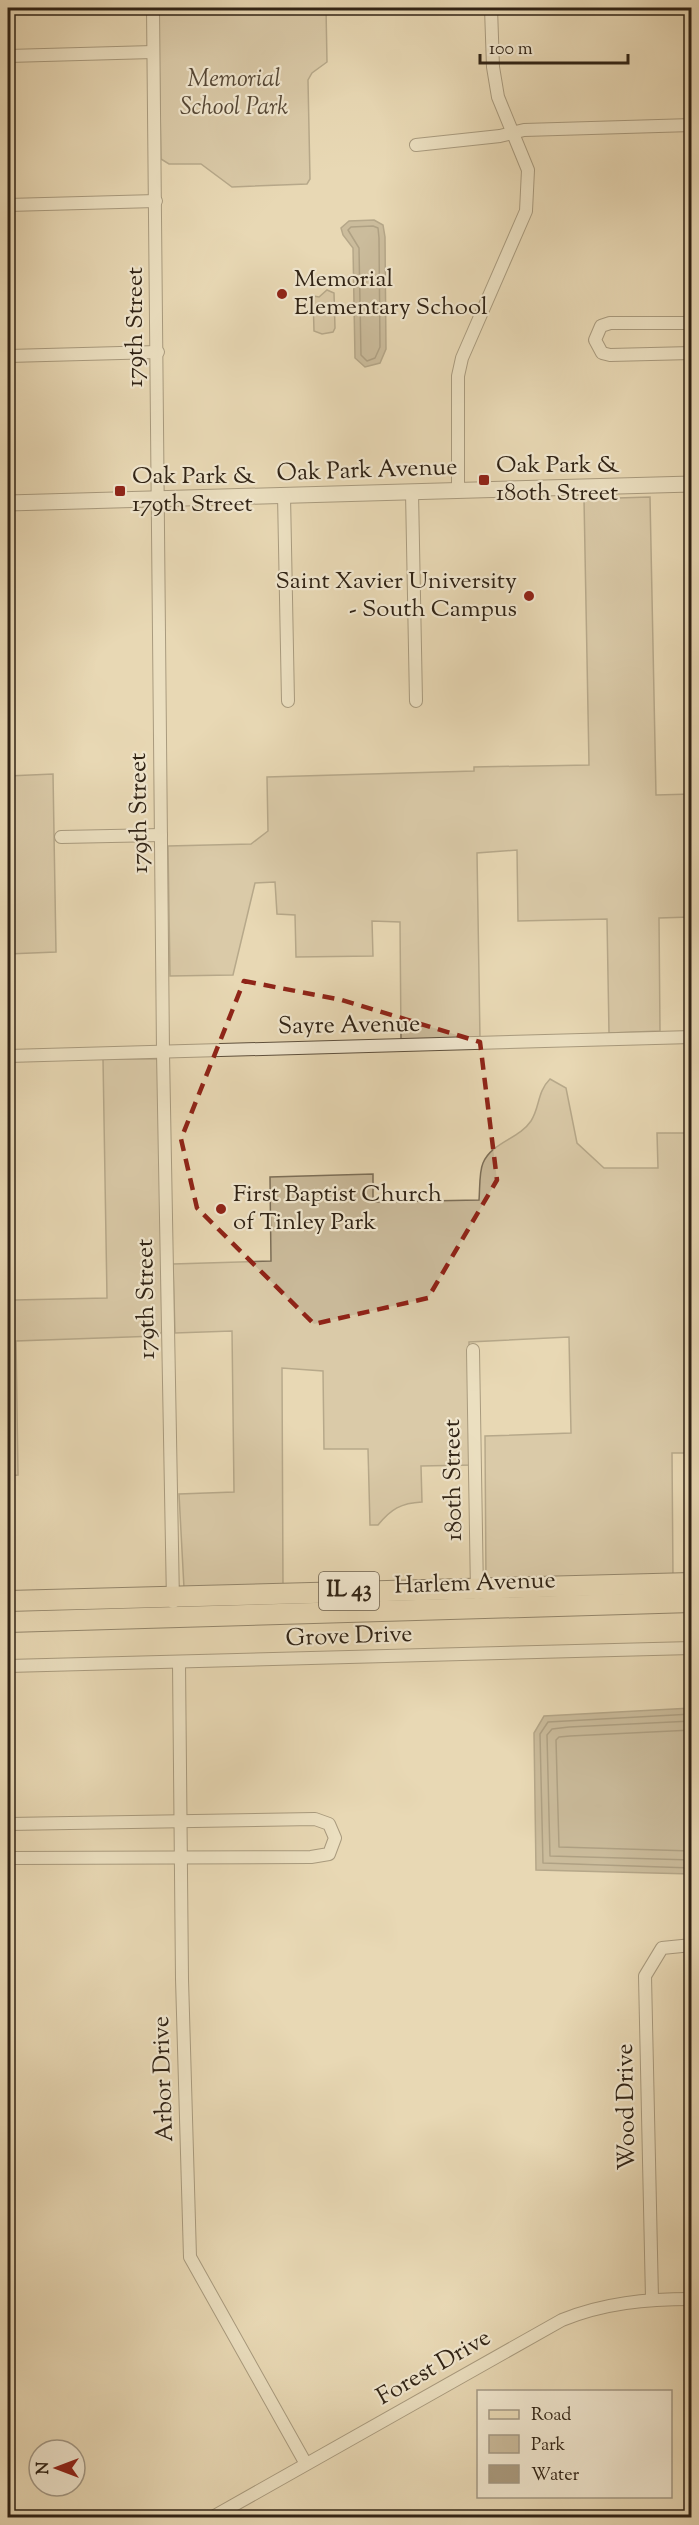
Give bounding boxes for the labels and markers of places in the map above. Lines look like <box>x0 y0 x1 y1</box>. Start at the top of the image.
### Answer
place label: Memorial Elementary School <box>294 263 488 325</box>
marker: Memorial Elementary School <box>275 287 289 301</box>
place label: Oak Park & 180th Street <box>496 449 620 511</box>
place label: Oak Park & 179th Street <box>132 460 256 522</box>
marker: Oak Park & 180th Street <box>477 473 491 487</box>
marker: Oak Park & 179th Street <box>113 484 127 498</box>
place label: Saint Xavier University - South Campus <box>275 565 517 627</box>
marker: Saint Xavier University - South Campus <box>522 589 536 603</box>
place label: First Baptist Church of Tinley Park <box>233 1178 442 1240</box>
marker: First Baptist Church of Tinley Park <box>214 1202 228 1216</box>

